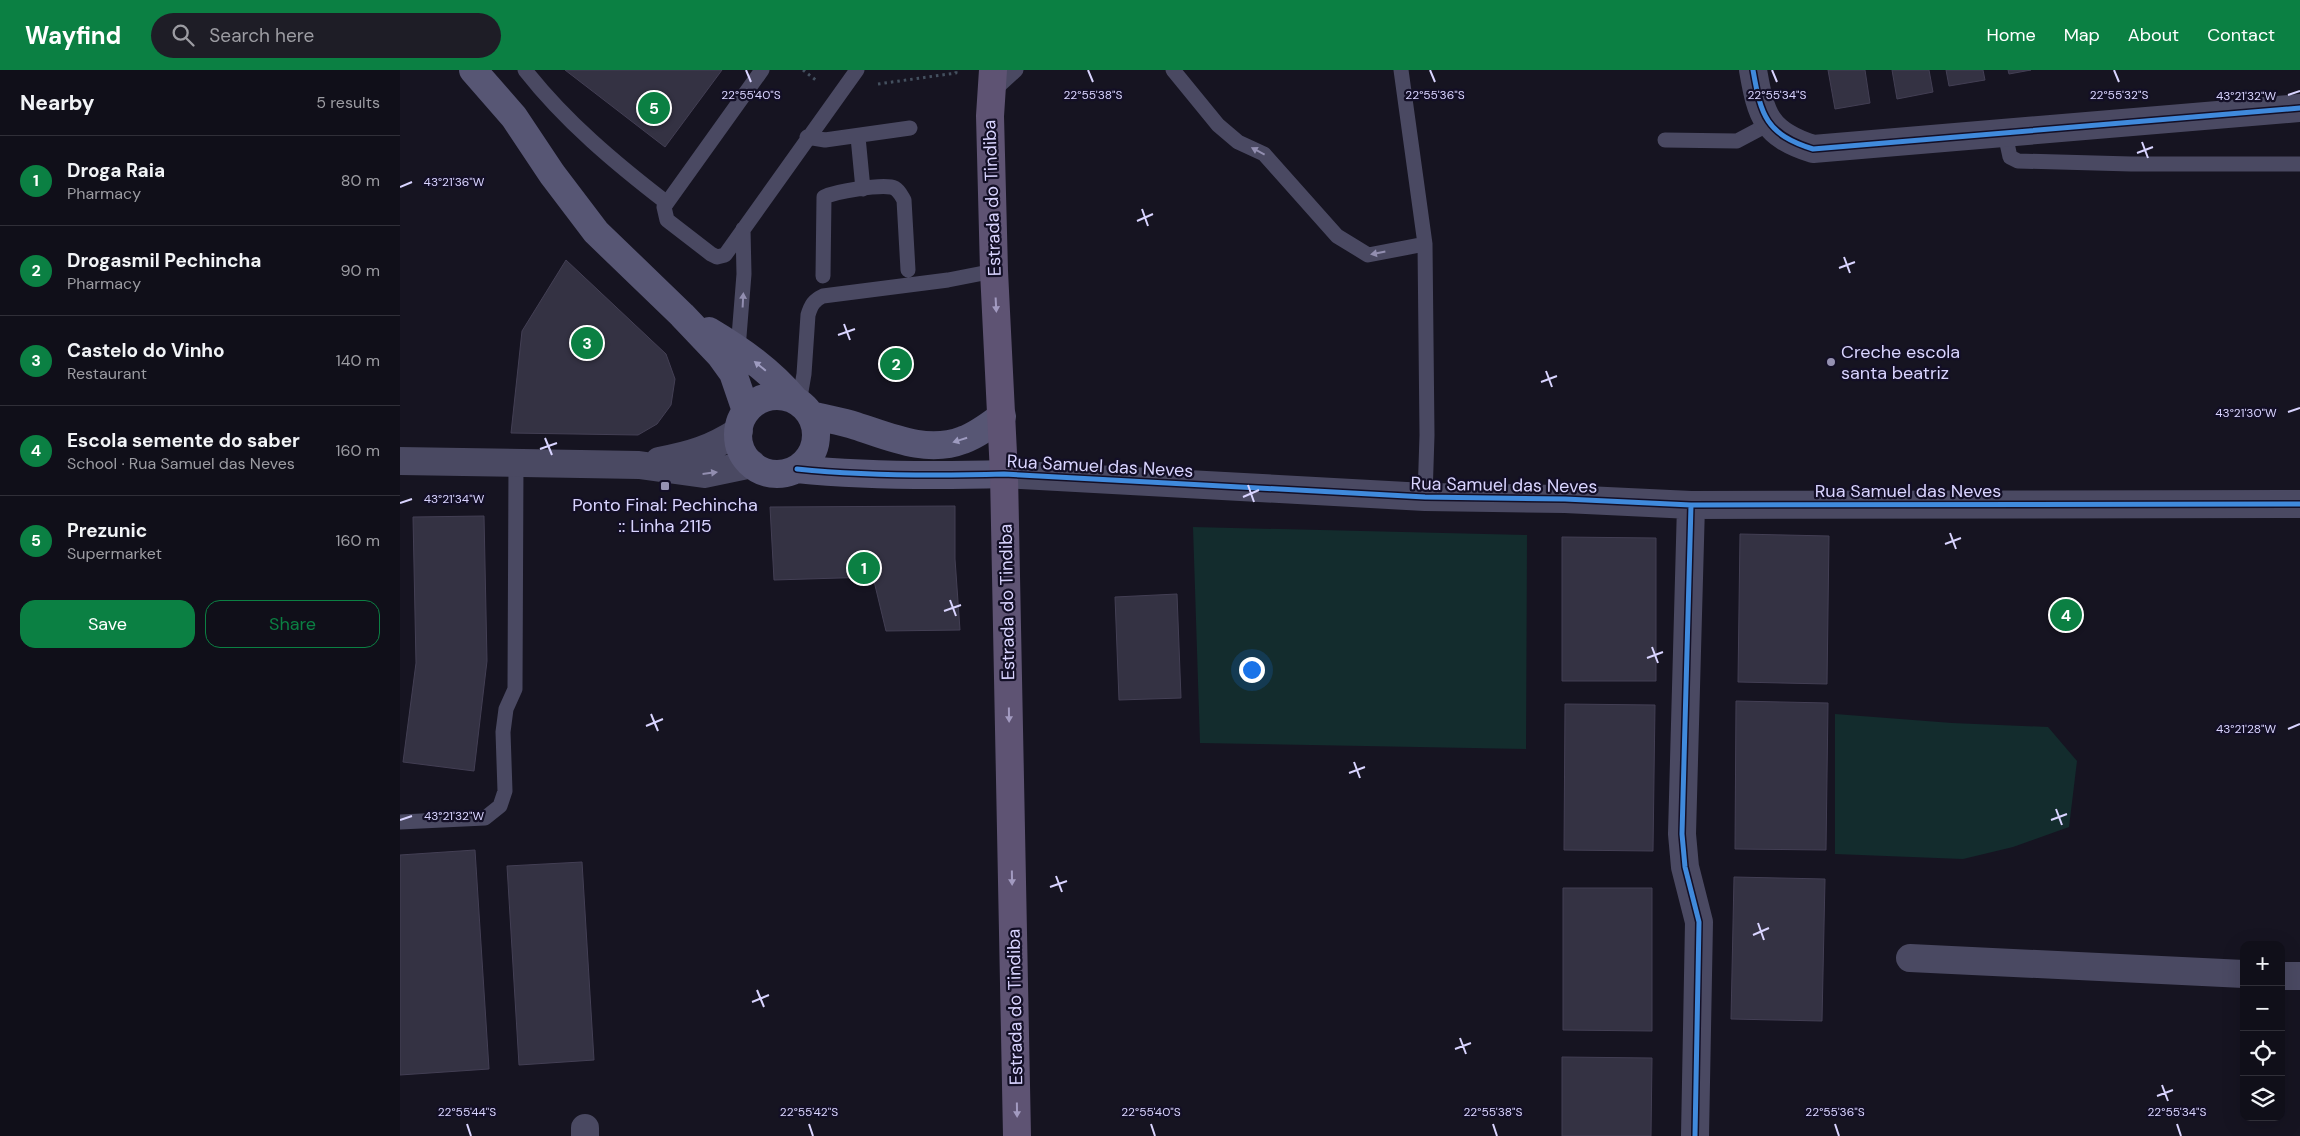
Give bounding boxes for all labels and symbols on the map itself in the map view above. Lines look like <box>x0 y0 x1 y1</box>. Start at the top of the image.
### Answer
text: 22°55'40"S <box>721 87 781 103</box>
text: 22°55'38"S <box>1063 87 1123 103</box>
text: 22°55'36"S <box>1405 87 1465 103</box>
text: 22°55'34"S <box>1747 87 1807 103</box>
text: 22°55'32"S <box>2090 87 2148 103</box>
text: 43°21'32"W <box>2216 88 2276 104</box>
pin: 5 <box>638 89 670 127</box>
street label: Estrada do Tindiba <box>977 119 1007 277</box>
one-way arrow <box>1250 147 1265 155</box>
text: 43°21'36"W <box>424 174 485 190</box>
one-way arrow <box>1369 250 1385 258</box>
one-way arrow <box>740 292 748 308</box>
one-way arrow <box>992 297 1000 313</box>
pin: 3 <box>571 324 603 362</box>
place label: Creche escola santa beatriz <box>1841 340 1960 385</box>
pin: 2 <box>880 345 912 383</box>
marker: Creche escola santa beatriz <box>1825 356 1837 368</box>
one-way arrow <box>754 360 767 371</box>
text: 43°21'30"W <box>2215 405 2277 421</box>
one-way arrow <box>952 437 967 445</box>
street label: Rua Samuel das Neves <box>1006 449 1194 483</box>
one-way arrow <box>702 469 718 477</box>
street label: Rua Samuel das Neves <box>1410 471 1598 499</box>
street label: Rua Samuel das Neves <box>1815 479 2001 503</box>
marker: Ponto Final: Pechincha :: Linha 2115 <box>659 480 671 492</box>
text: 43°21'34"W <box>424 491 485 507</box>
place label: Ponto Final: Pechincha :: Linha 2115 <box>572 493 758 538</box>
street label: Estrada do Tindiba <box>994 524 1020 680</box>
pin: 1 <box>848 549 880 587</box>
pin: 4 <box>2050 596 2082 634</box>
your location <box>1239 657 1265 683</box>
one-way arrow <box>1005 708 1013 724</box>
text: 43°21'28"W <box>2216 721 2276 737</box>
text: 43°21'32"W <box>424 808 484 824</box>
one-way arrow <box>1008 870 1016 886</box>
street label: Estrada do Tindiba <box>1002 929 1028 1085</box>
one-way arrow <box>1013 1103 1021 1119</box>
text: 22°55'44"S <box>438 1104 496 1120</box>
text: 22°55'42"S <box>780 1104 838 1120</box>
text: 22°55'40"S <box>1121 1104 1181 1120</box>
text: 22°55'38"S <box>1463 1104 1523 1120</box>
text: 22°55'36"S <box>1805 1104 1865 1120</box>
text: 22°55'34"S <box>2147 1104 2207 1120</box>

